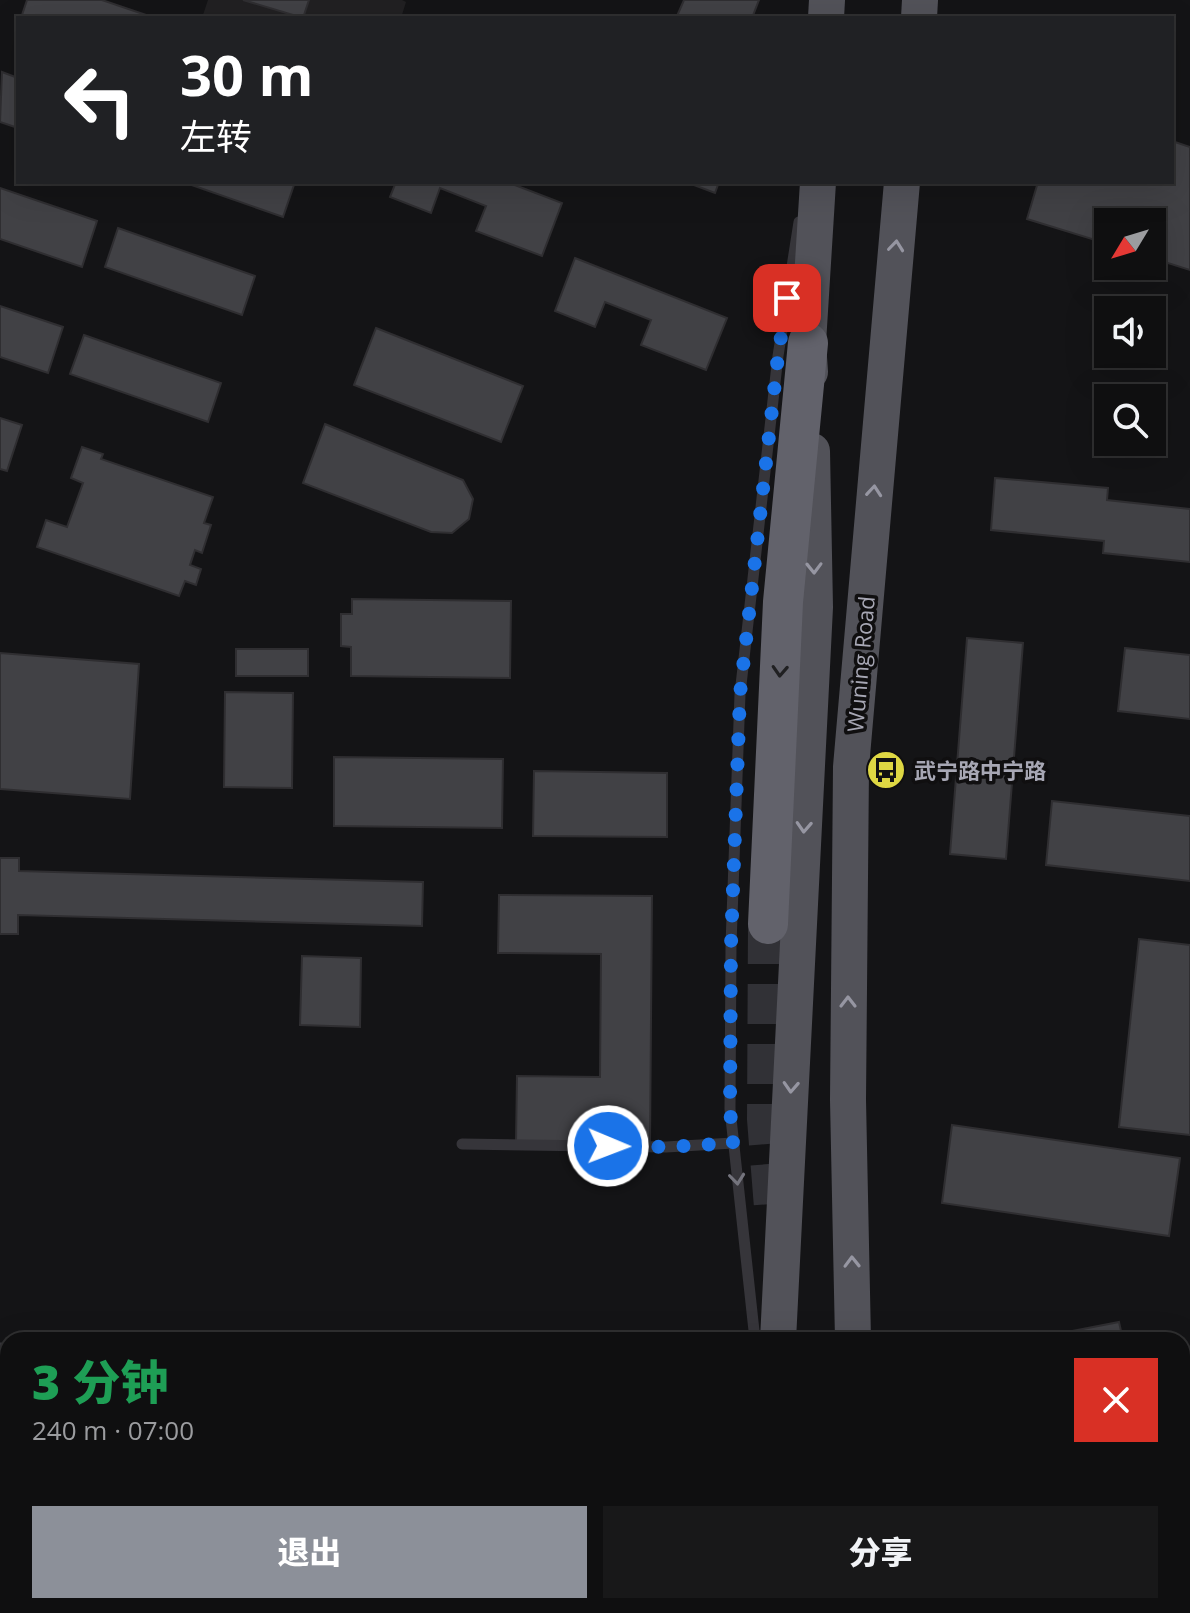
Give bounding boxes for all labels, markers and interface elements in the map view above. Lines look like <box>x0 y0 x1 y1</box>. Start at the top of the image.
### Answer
text: 30 m <box>180 36 314 112</box>
icon: left <box>48 48 152 152</box>
text: 左转 <box>180 112 252 161</box>
north arrow <box>1094 208 1166 280</box>
map controls <box>1094 208 1166 456</box>
one-way arrow <box>887 239 904 252</box>
pin <box>753 264 821 332</box>
icon: arrive <box>765 276 809 320</box>
button: sound <box>1094 296 1166 368</box>
button: search <box>1094 384 1166 456</box>
one-way arrow <box>866 484 883 497</box>
one-way arrow <box>806 562 823 575</box>
street label: Wuning Road <box>839 595 881 733</box>
one-way arrow <box>772 665 789 678</box>
bus stop icon: 武宁路中宁路 <box>865 749 907 791</box>
place label: 武宁路中宁路 <box>914 755 1046 785</box>
one-way arrow <box>796 821 813 834</box>
one-way arrow <box>839 995 857 1008</box>
one-way arrow <box>783 1081 800 1094</box>
position arrow <box>566 1104 650 1188</box>
one-way arrow <box>729 1173 746 1186</box>
one-way arrow <box>843 1255 860 1268</box>
text: 3 分钟 <box>32 1349 169 1414</box>
button: close <box>1074 1358 1158 1442</box>
text: 240 m · 07:00 <box>32 1412 194 1448</box>
button: 退出 <box>32 1506 587 1598</box>
button: 分享 <box>603 1506 1158 1598</box>

